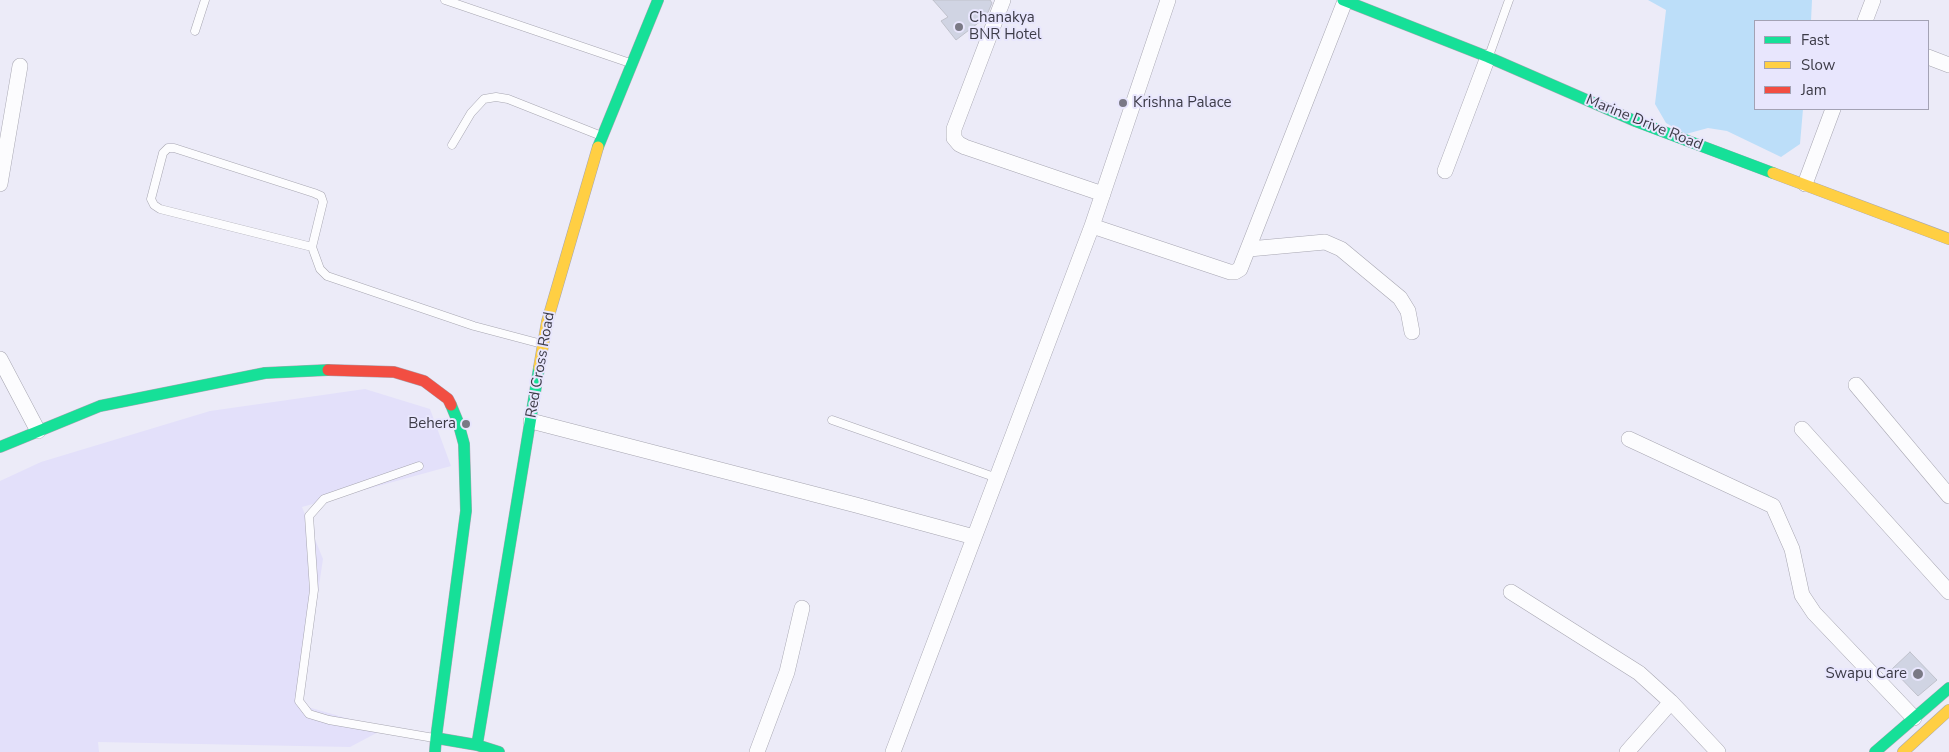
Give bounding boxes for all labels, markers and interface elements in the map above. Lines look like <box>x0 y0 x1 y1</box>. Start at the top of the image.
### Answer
place label: Chanakya BNR Hotel <box>969 9 1041 44</box>
legend <box>1754 20 1929 110</box>
marker: Chanakya BNR Hotel <box>953 21 965 33</box>
text: Fast <box>1801 30 1829 50</box>
text: Slow <box>1801 55 1835 75</box>
text: Jam <box>1801 80 1827 100</box>
street label: Marine Drive Road <box>1583 91 1705 155</box>
place label: Krishna Palace <box>1133 94 1232 112</box>
marker: Krishna Palace <box>1117 97 1129 109</box>
street label: Red Cross Road <box>523 311 559 419</box>
place label: Behera <box>408 415 456 433</box>
marker: Behera <box>460 418 472 430</box>
place label: Swapu Care <box>1825 665 1907 683</box>
marker: Swapu Care <box>1911 667 1925 681</box>

